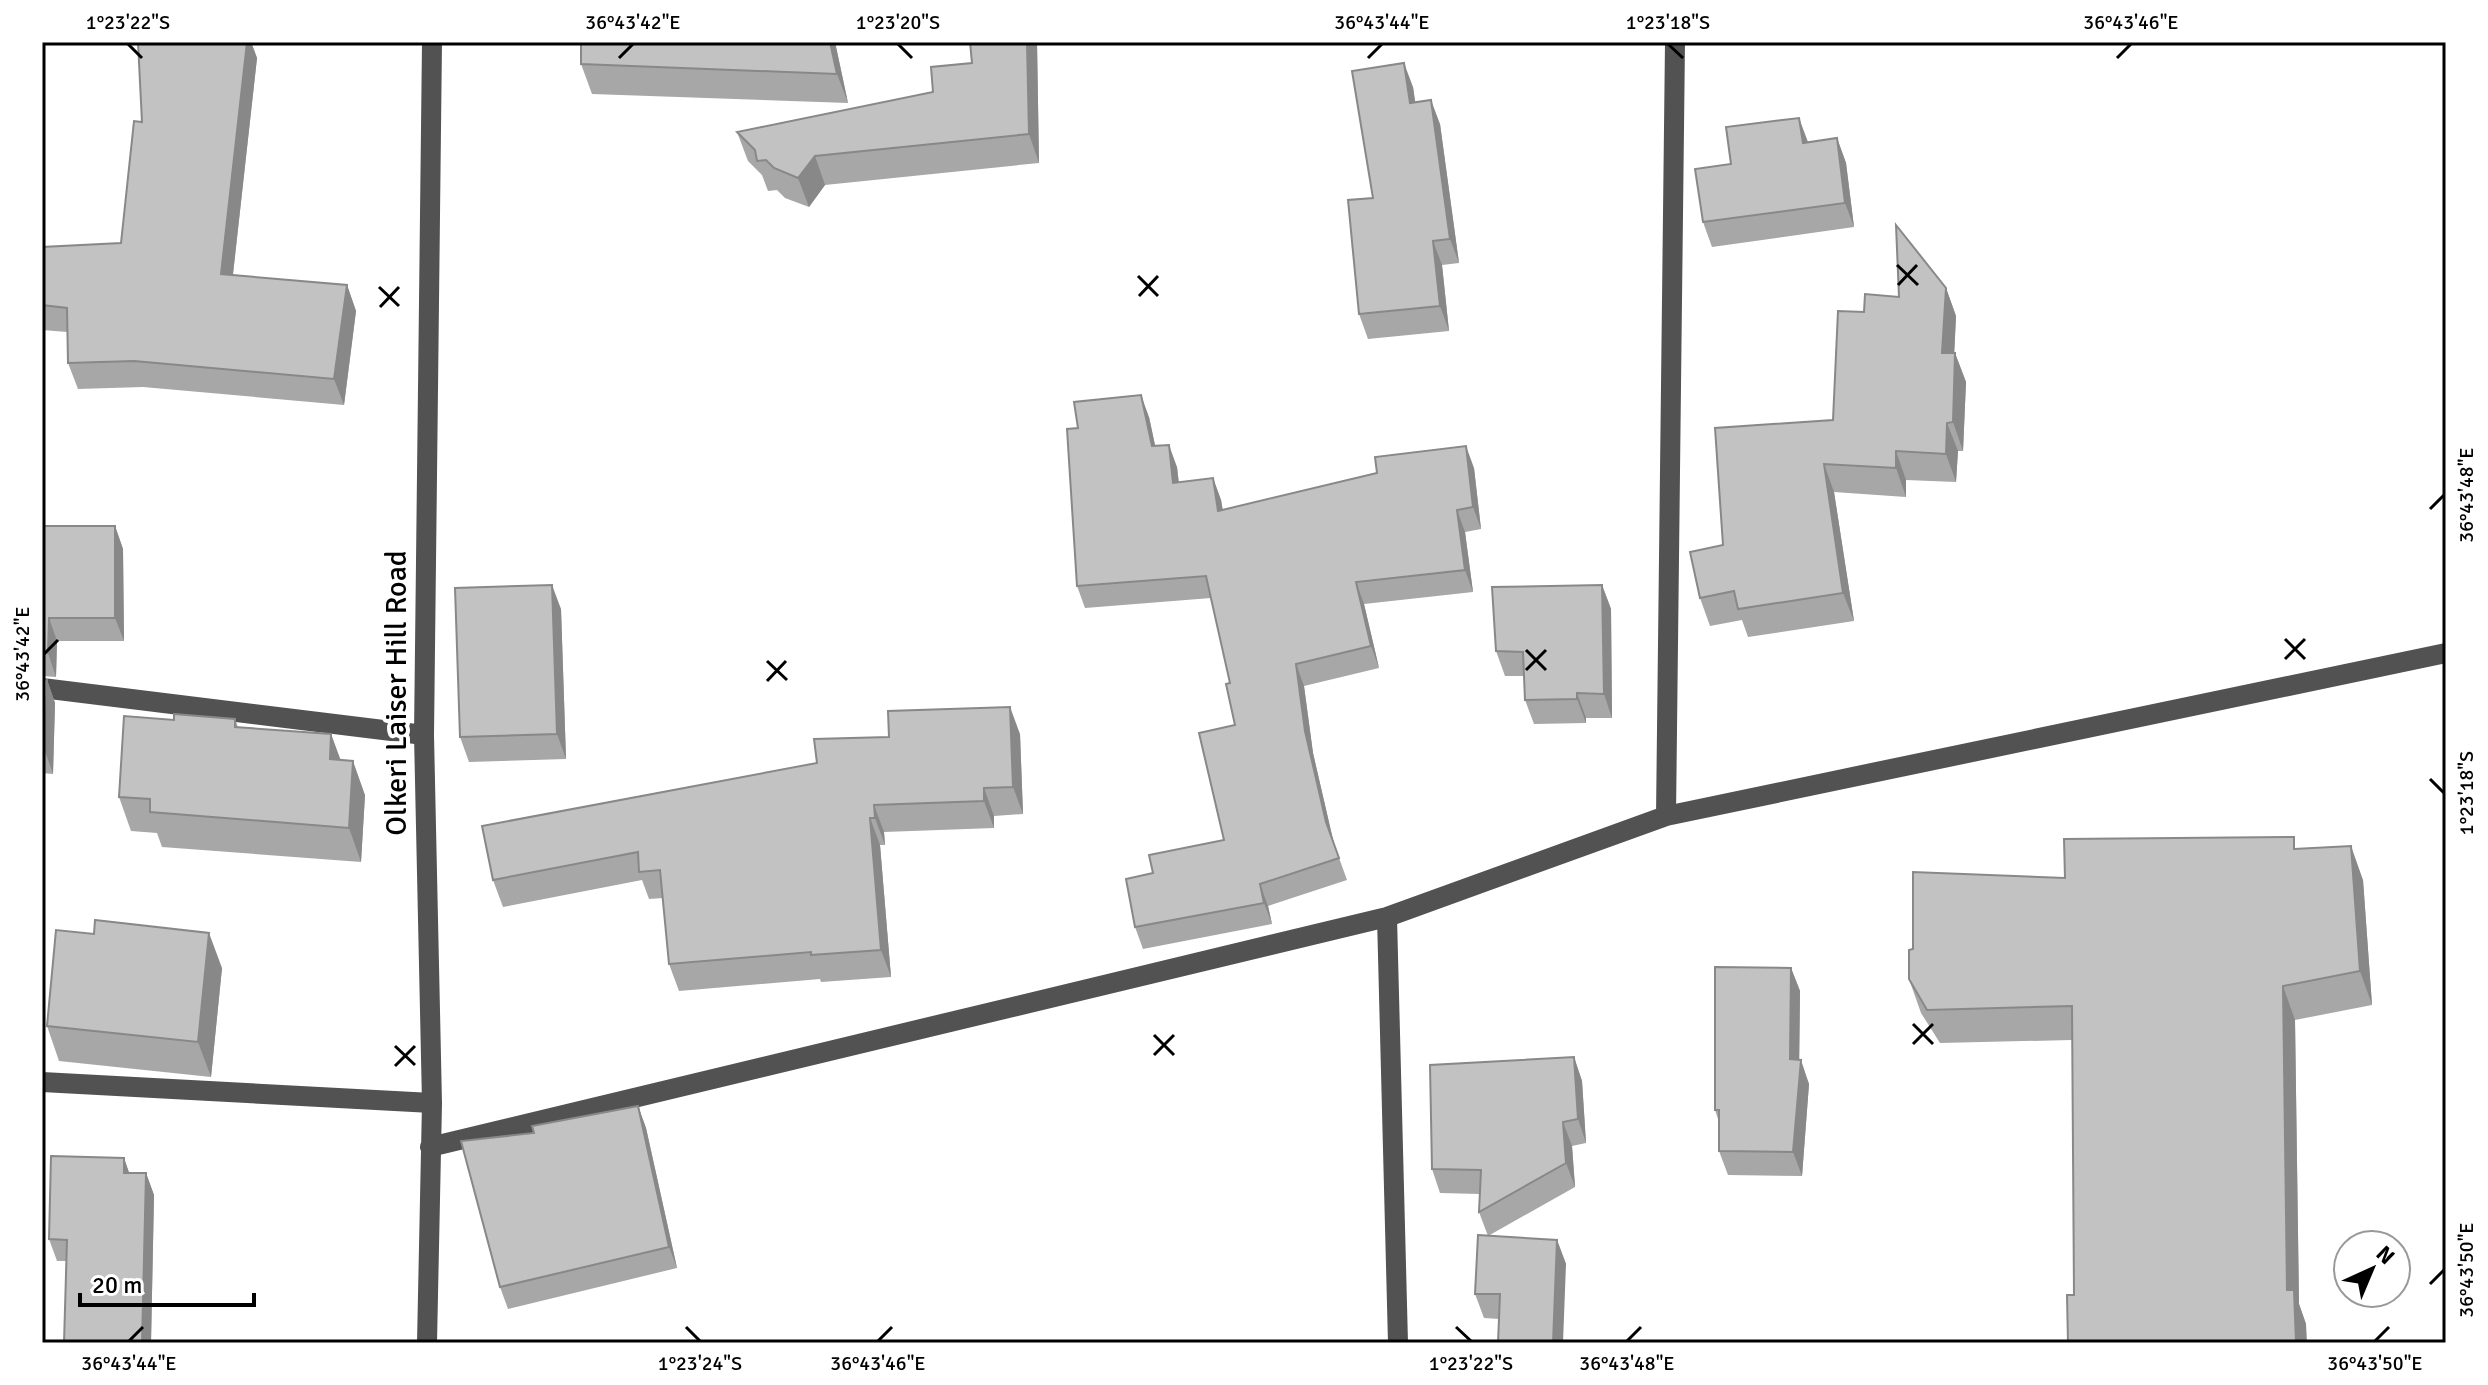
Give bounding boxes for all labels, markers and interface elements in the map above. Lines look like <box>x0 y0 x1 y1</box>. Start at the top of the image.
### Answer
text: 1°23'22"S <box>86 10 170 35</box>
text: 36°43'42"E <box>585 10 681 35</box>
text: 1°23'20"S <box>856 10 940 35</box>
text: 36°43'44"E <box>1334 10 1430 35</box>
text: 1°23'18"S <box>1626 10 1710 35</box>
text: 36°43'46"E <box>2083 10 2179 35</box>
text: 36°43'48"E <box>2454 447 2479 543</box>
street label: Olkeri Laiser Hill Road <box>378 550 415 836</box>
text: 36°43'42"E <box>10 606 35 702</box>
text: 1°23'18"S <box>2454 751 2479 835</box>
text: 36°43'50"E <box>2454 1222 2479 1318</box>
north arrow <box>2332 1229 2412 1309</box>
text: N <box>2371 1240 2400 1270</box>
scale bar <box>80 1257 254 1307</box>
text: 20 m <box>92 1270 142 1300</box>
text: 36°43'44"E <box>81 1351 177 1376</box>
text: 1°23'24"S <box>658 1351 742 1376</box>
text: 36°43'46"E <box>830 1351 926 1376</box>
text: 1°23'22"S <box>1429 1351 1513 1376</box>
text: 36°43'48"E <box>1579 1351 1675 1376</box>
text: 36°43'50"E <box>2327 1351 2423 1376</box>

